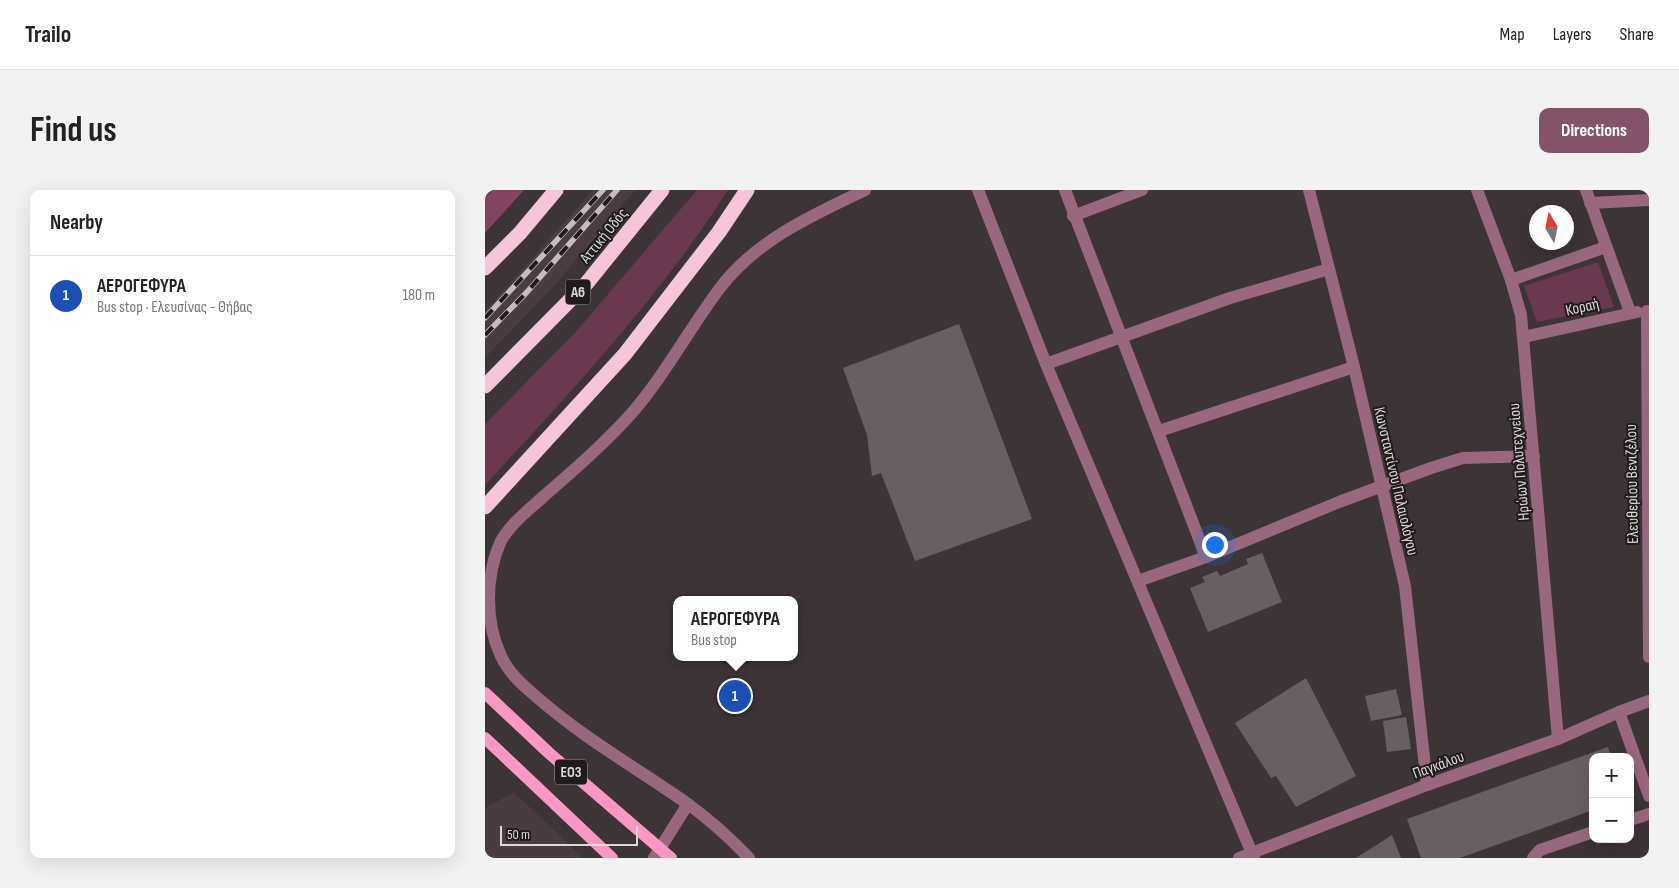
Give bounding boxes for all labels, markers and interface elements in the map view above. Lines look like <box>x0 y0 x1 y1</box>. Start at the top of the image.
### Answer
text: Trailo <box>25 20 71 49</box>
text: Map <box>1500 24 1525 45</box>
text: Layers <box>1553 24 1592 45</box>
text: Share <box>1620 24 1654 45</box>
button: Directions <box>1539 108 1649 153</box>
text: Find us <box>30 109 117 152</box>
street label: Αττική Οδός <box>576 205 632 268</box>
north arrow <box>1529 205 1574 250</box>
text: Nearby <box>50 210 103 235</box>
text: ΑΕΡΟΓΕΦΥΡΑ <box>97 275 186 298</box>
road number: Α6 <box>565 280 591 304</box>
text: 1 <box>63 286 69 305</box>
text: 180 m <box>402 286 435 305</box>
street label: Κοραή <box>1564 294 1601 321</box>
text: Bus stop · Ελευσίνας - Θήβας <box>97 298 253 317</box>
street label: Ηρώων Πολυτεχνείου <box>1505 402 1534 521</box>
street label: Κωνσταντίνου Παλαιολόγου <box>1369 405 1422 557</box>
street label: Ελευθερίου Βενιζέλου <box>1622 424 1643 544</box>
your location <box>1202 532 1228 558</box>
popup <box>673 596 798 661</box>
text: ΑΕΡΟΓΕΦΥΡΑ <box>691 608 780 631</box>
text: Bus stop <box>691 631 737 650</box>
pin: 1 <box>719 677 751 715</box>
street label: Παγκάλου <box>1410 747 1467 783</box>
map controls <box>1589 753 1634 843</box>
button: + <box>1589 753 1634 798</box>
road number: ΕΟ3 <box>555 760 587 784</box>
button: − <box>1589 798 1634 843</box>
scale bar <box>500 823 637 846</box>
text: 50 m <box>507 826 530 843</box>

